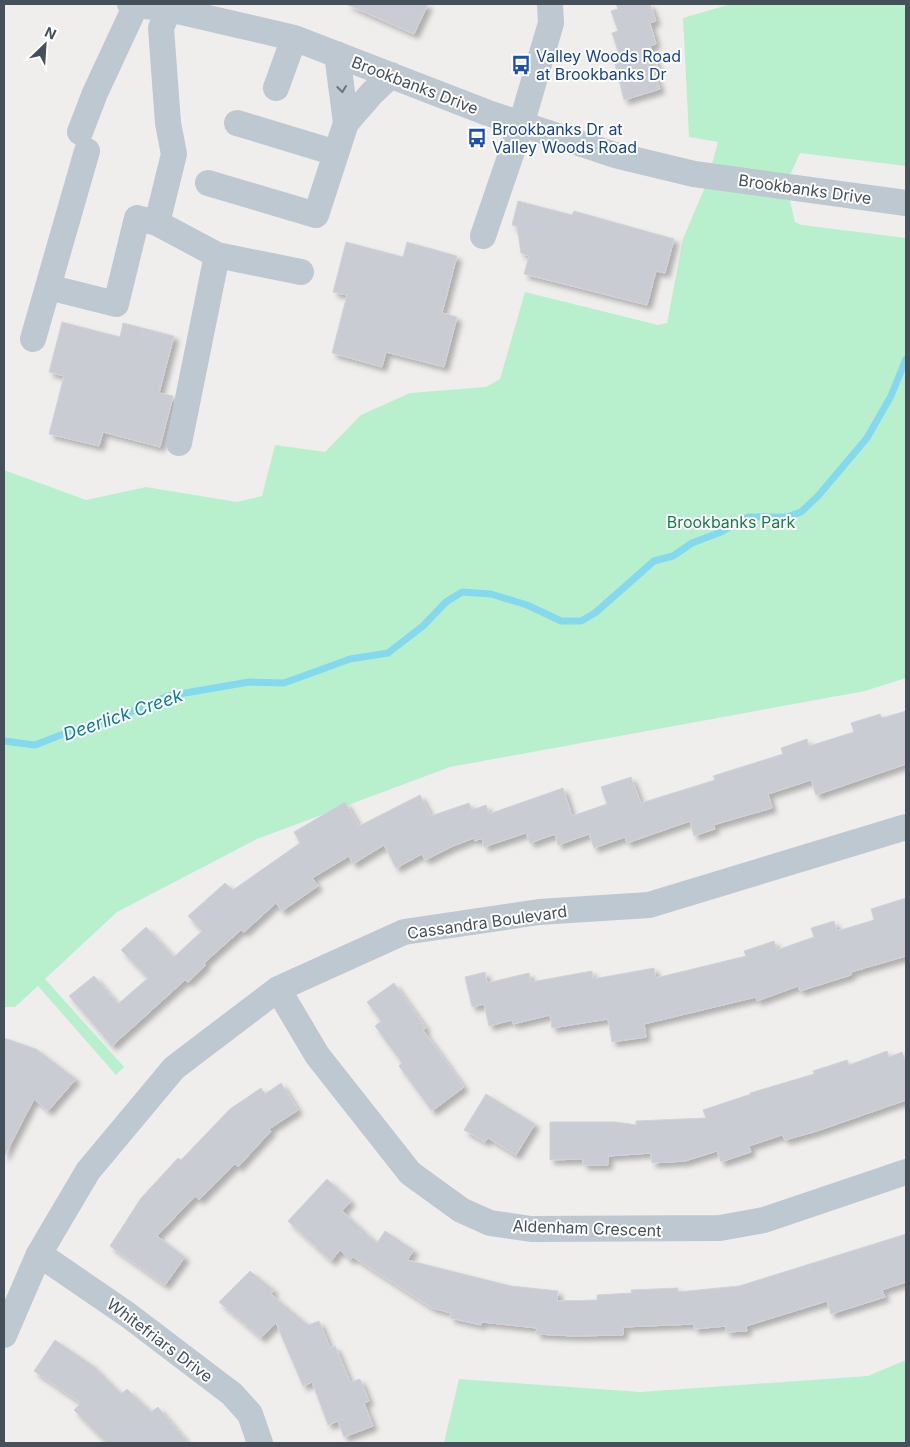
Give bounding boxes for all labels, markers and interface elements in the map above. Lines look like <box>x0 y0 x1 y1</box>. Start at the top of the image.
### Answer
north arrow <box>20 20 70 70</box>
text: N <box>42 23 59 43</box>
place label: Valley Woods Road at Brookbanks Dr <box>536 46 681 84</box>
street label: Brookbanks Drive <box>349 52 481 118</box>
bus stop icon: Valley Woods Road at Brookbanks Dr <box>510 54 532 76</box>
one-way arrow <box>336 85 347 93</box>
place label: Brookbanks Dr at Valley Woods Road <box>492 119 637 157</box>
bus stop icon: Brookbanks Dr at Valley Woods Road <box>466 127 488 149</box>
street label: Brookbanks Drive <box>737 170 873 208</box>
park label: Brookbanks Park <box>667 512 796 532</box>
water label: Deerlick Creek <box>60 684 186 745</box>
street label: Cassandra Boulevard <box>406 901 568 943</box>
street label: Aldenham Crescent <box>512 1215 662 1241</box>
street label: Whitefriars Drive <box>103 1294 217 1386</box>

